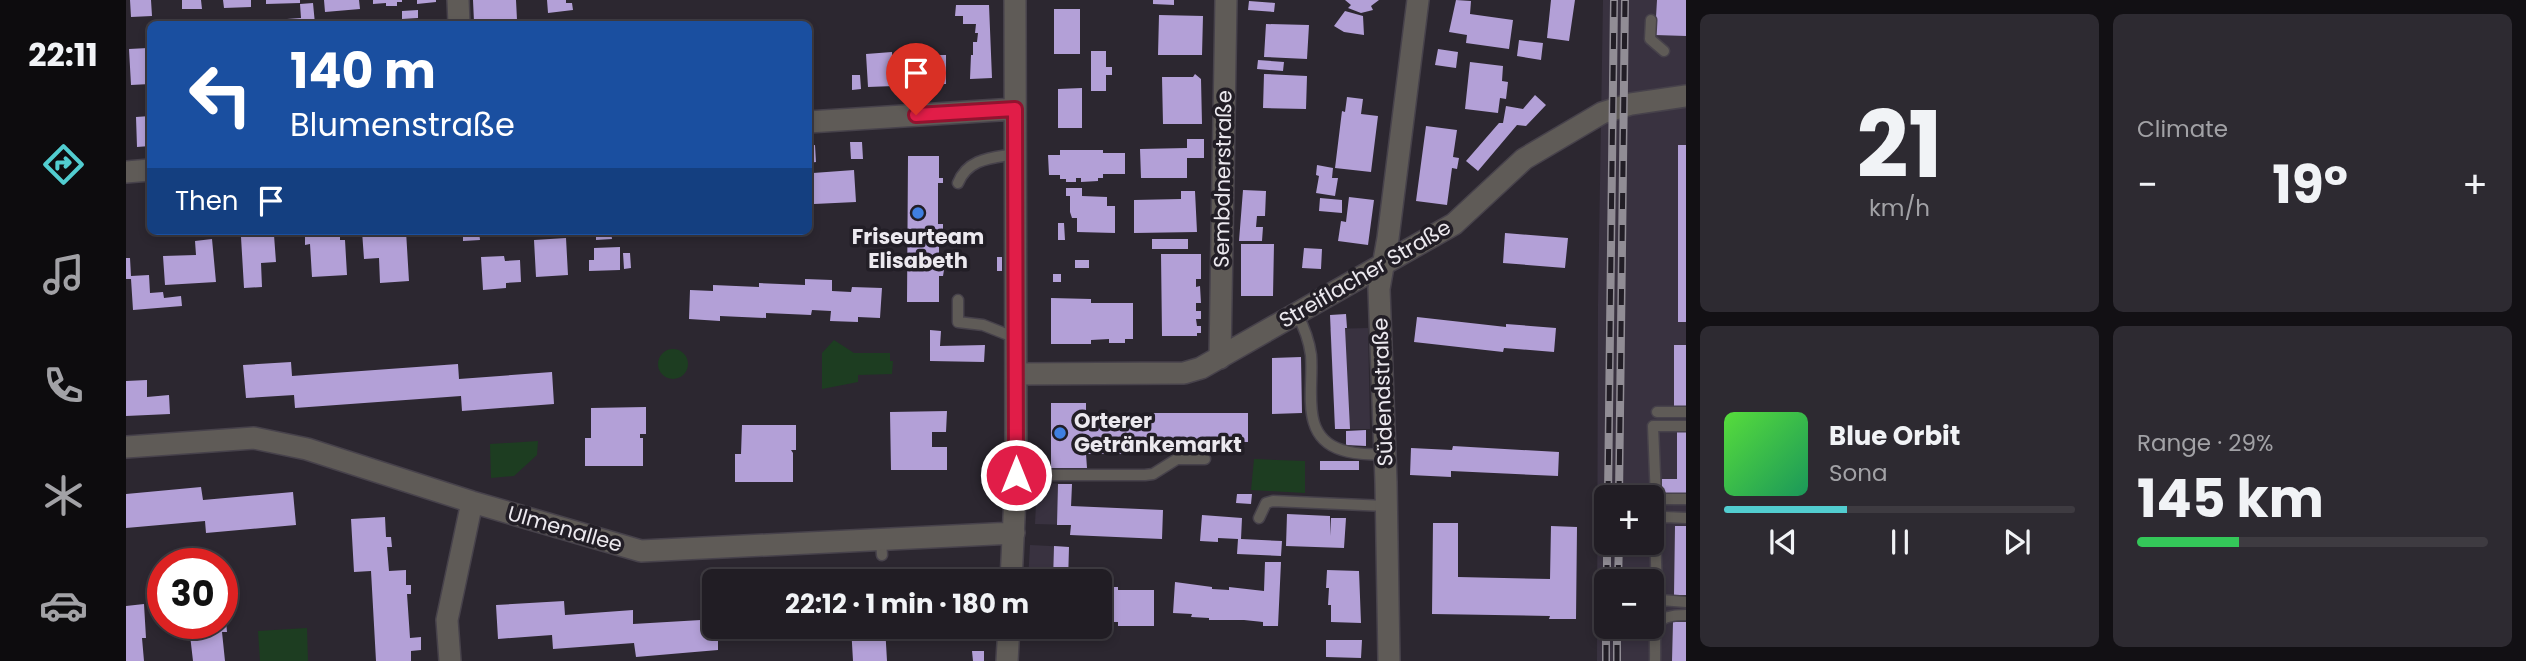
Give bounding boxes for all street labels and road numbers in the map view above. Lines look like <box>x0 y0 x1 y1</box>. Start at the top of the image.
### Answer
street label: Sembdnerstraße <box>1206 90 1239 268</box>
street label: Streiflacher Straße <box>1273 212 1456 335</box>
street label: Südendstraße <box>1365 317 1400 467</box>
street label: Ulmenallee <box>504 498 626 559</box>

